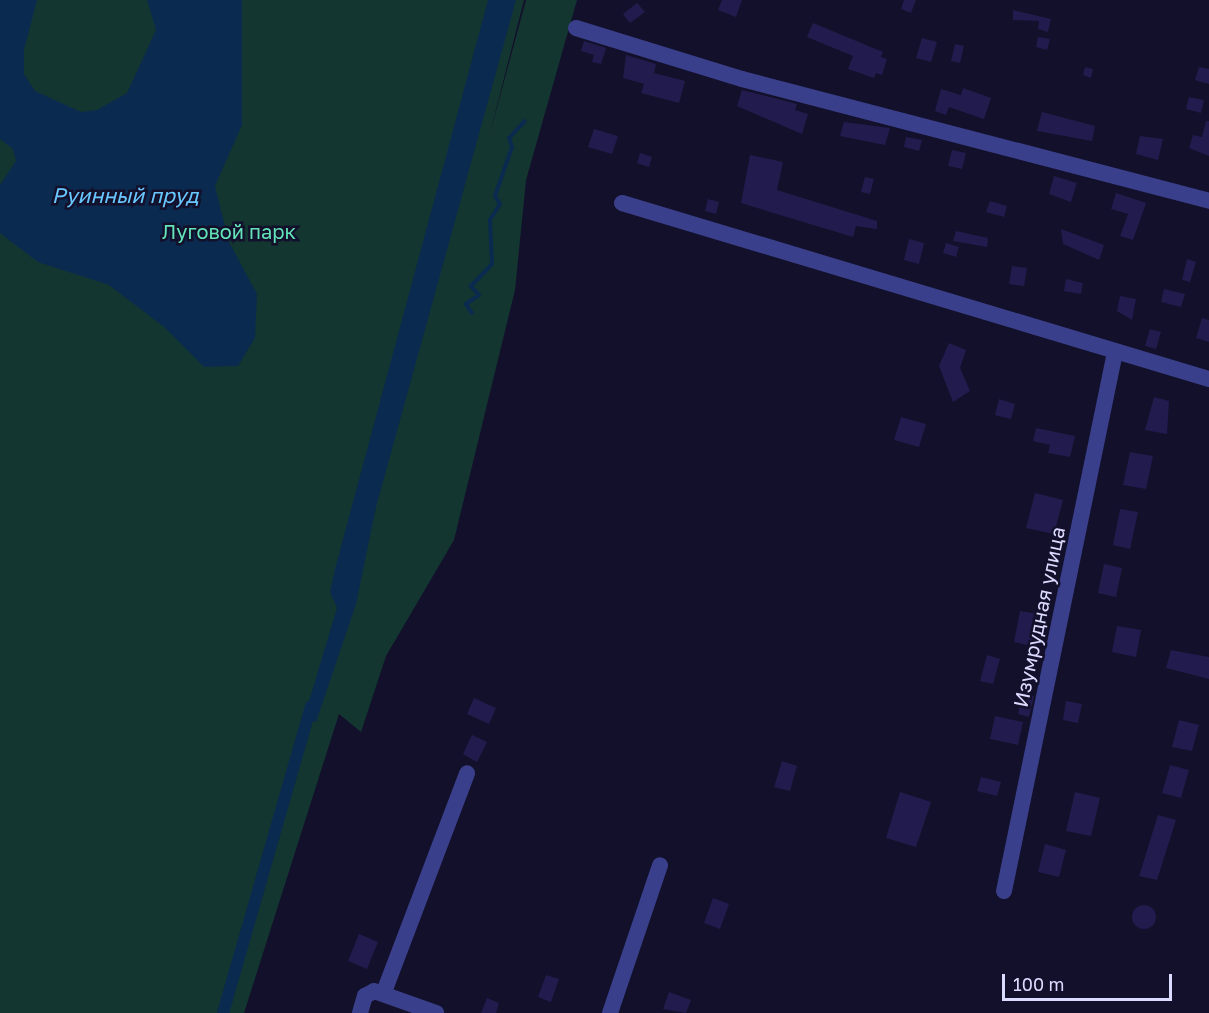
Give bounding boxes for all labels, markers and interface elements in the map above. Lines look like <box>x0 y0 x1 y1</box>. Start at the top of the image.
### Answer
water label: Руинный пруд <box>52 182 198 208</box>
park label: Луговой парк <box>162 219 296 243</box>
street label: Изумрудная улица <box>1008 525 1070 709</box>
scale bar <box>1005 962 1174 1000</box>
text: 100 m <box>1013 973 1064 995</box>

